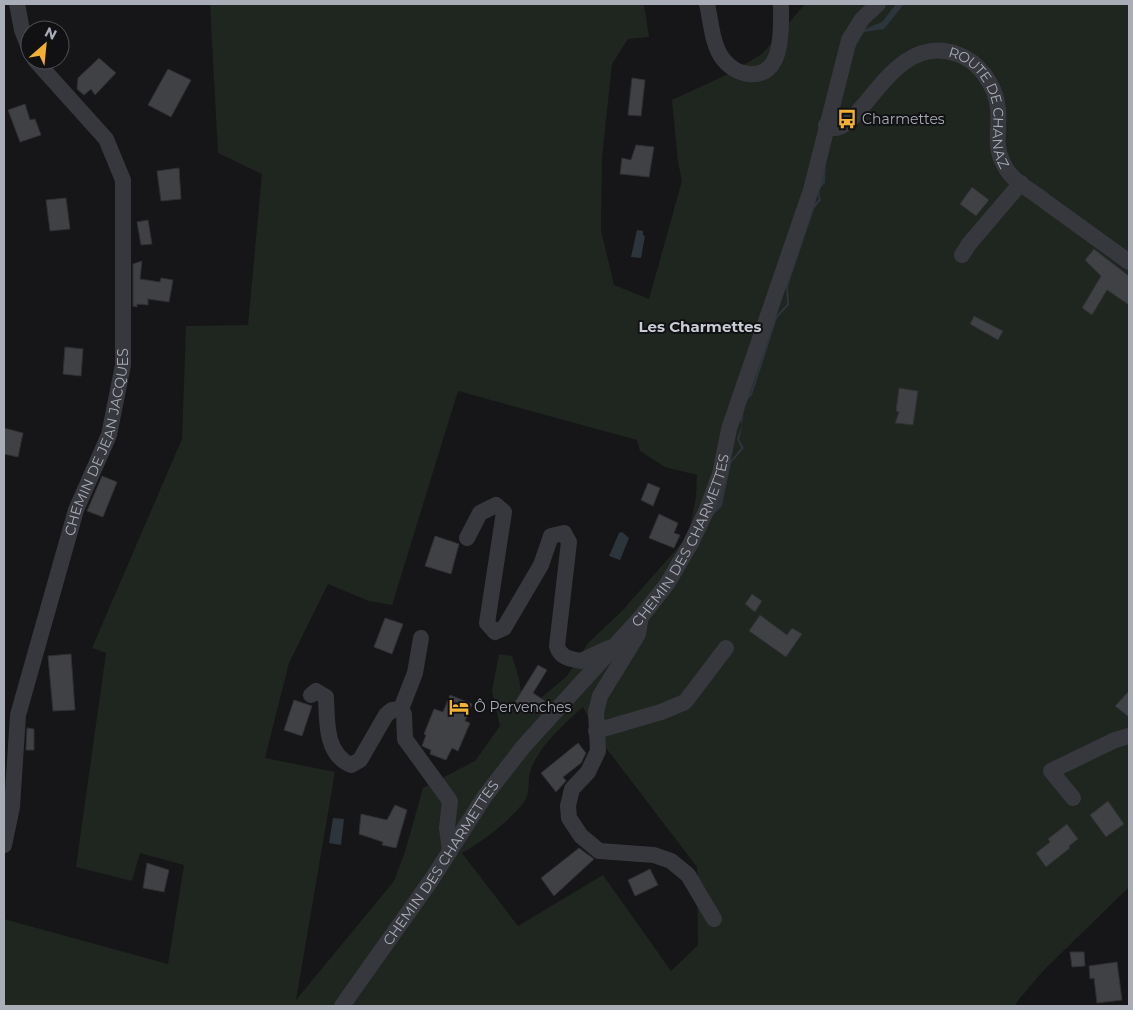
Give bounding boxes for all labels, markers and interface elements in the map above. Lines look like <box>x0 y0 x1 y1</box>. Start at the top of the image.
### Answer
north arrow <box>20 20 70 70</box>
text: N <box>42 23 60 44</box>
street label: ROUTE DE CHANAZ <box>947 43 1013 172</box>
bus stop icon: Charmettes <box>836 108 858 130</box>
place label: Charmettes <box>862 110 945 128</box>
district label: Les Charmettes <box>639 317 761 336</box>
street label: CHEMIN DE JEAN JACQUES <box>60 348 132 538</box>
street label: CHEMIN DES CHARMETTES <box>627 452 733 631</box>
hotel icon: Ô Pervenches <box>448 696 470 718</box>
place label: Ô Pervenches <box>474 698 572 716</box>
street label: CHEMIN DES CHARMETTES <box>379 777 503 949</box>

